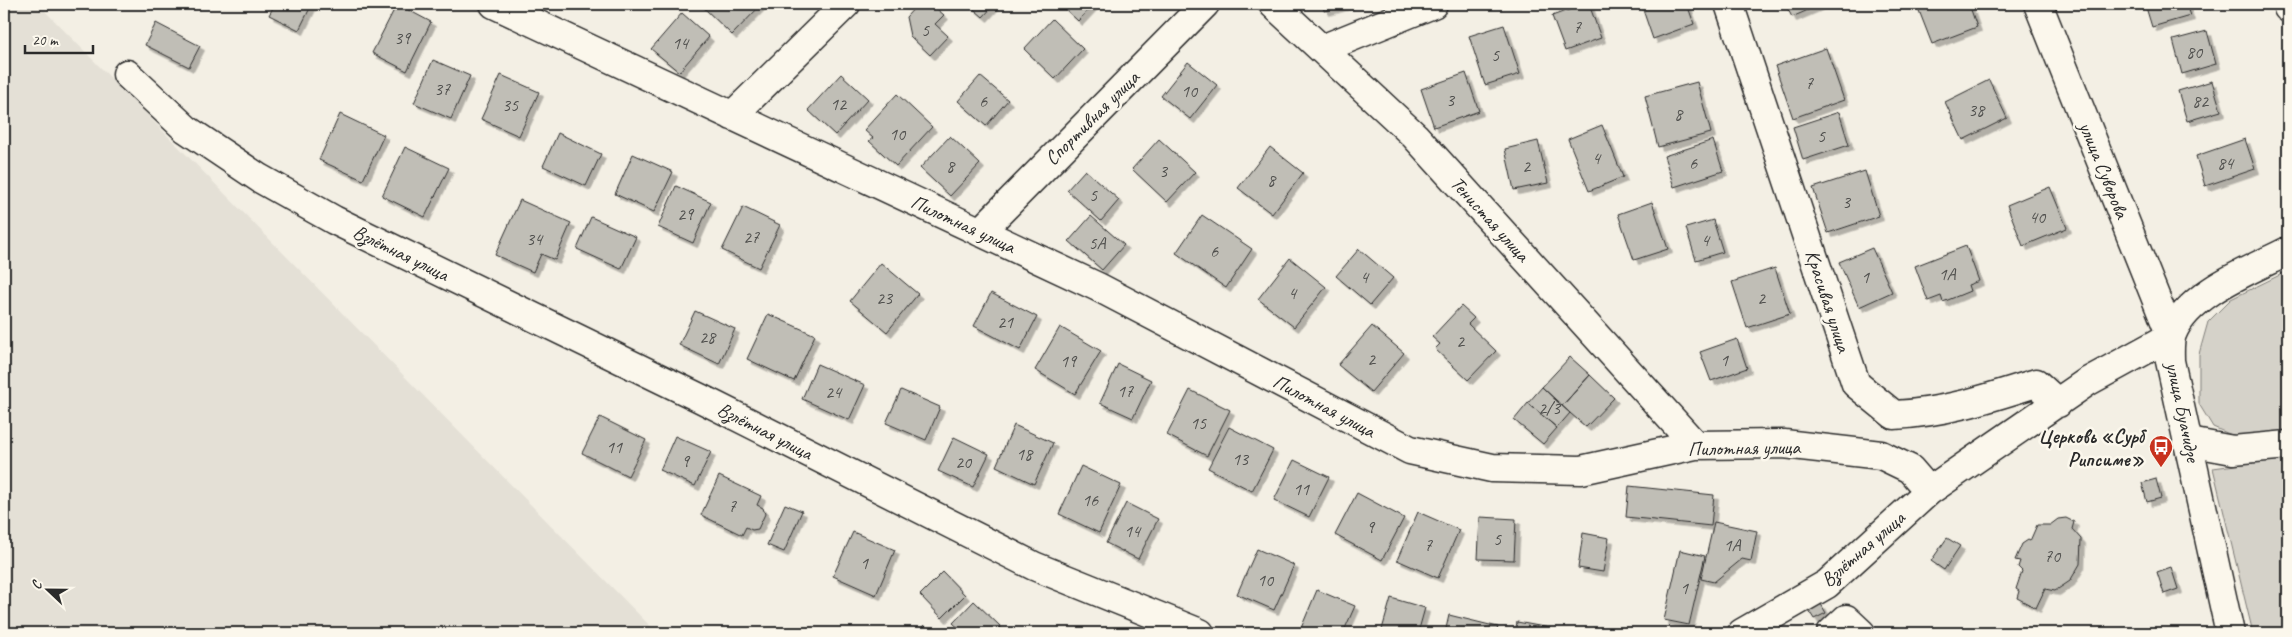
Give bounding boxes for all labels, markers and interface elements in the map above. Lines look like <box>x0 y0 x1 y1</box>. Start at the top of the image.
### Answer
house number: 7 <box>1573 16 1582 38</box>
house number: 5 <box>921 19 930 41</box>
scale bar <box>25 22 92 54</box>
house number: 39 <box>394 27 412 49</box>
text: 20 m <box>32 31 59 50</box>
house number: 14 <box>672 32 690 54</box>
house number: 80 <box>2186 41 2204 63</box>
house number: 5 <box>1491 44 1500 66</box>
street label: Спортивная улица <box>1039 65 1145 171</box>
house number: 7 <box>1805 72 1814 94</box>
house number: 37 <box>434 78 451 100</box>
house number: 10 <box>1181 80 1199 102</box>
house number: 3 <box>1446 89 1456 111</box>
house number: 6 <box>979 90 988 112</box>
house number: 82 <box>2192 90 2210 112</box>
house number: 12 <box>830 93 848 115</box>
house number: 35 <box>502 94 519 116</box>
house number: 38 <box>1968 99 1986 121</box>
house number: 8 <box>1674 103 1684 125</box>
street label: улица Суворова <box>2073 117 2135 223</box>
house number: 10 <box>889 123 907 145</box>
house number: 5 <box>1817 125 1826 147</box>
house number: 4 <box>1592 147 1602 169</box>
house number: 6 <box>1689 152 1698 174</box>
house number: 84 <box>2217 152 2235 174</box>
house number: 8 <box>946 155 956 177</box>
house number: 2 <box>1522 155 1532 177</box>
house number: 3 <box>1159 160 1169 182</box>
house number: 8 <box>1267 169 1277 191</box>
street label: Тенистая улица <box>1445 171 1536 268</box>
house number: 5 <box>1089 184 1098 206</box>
street label: Пилотная улица <box>907 189 1020 260</box>
house number: 3 <box>1842 191 1852 213</box>
house number: 29 <box>677 203 695 225</box>
house number: 40 <box>2029 206 2047 228</box>
street label: Взлётная улица <box>349 219 455 289</box>
house number: 27 <box>743 226 760 248</box>
house number: 34 <box>526 228 544 250</box>
house number: 4 <box>1701 229 1711 251</box>
house number: 5А <box>1088 232 1107 254</box>
house number: 6 <box>1210 240 1219 262</box>
street label: Красивая улица <box>1800 247 1857 357</box>
house number: 1А <box>1938 263 1957 285</box>
house number: 4 <box>1360 266 1370 288</box>
house number: 1 <box>1861 266 1870 288</box>
house number: 4 <box>1288 282 1298 304</box>
house number: 23 <box>876 287 894 309</box>
house number: 2 <box>1757 287 1767 309</box>
house number: 21 <box>997 311 1014 333</box>
house number: 28 <box>699 326 717 348</box>
house number: 2 <box>1456 330 1466 352</box>
house number: 2 <box>1367 348 1377 370</box>
house number: 1 <box>1720 349 1729 371</box>
house number: 19 <box>1060 350 1078 372</box>
street label: улица Буачидзе <box>2160 359 2206 466</box>
street label: Пилотная улица <box>1269 369 1381 444</box>
house number: 17 <box>1117 380 1134 402</box>
house number: 24 <box>825 381 843 403</box>
street label: Взлётная улица <box>713 396 818 467</box>
house number: 2/3 <box>1538 397 1562 419</box>
house number: 15 <box>1190 412 1207 434</box>
place label: Церковь «Сурб Рипсиме» <box>2038 424 2148 472</box>
bus stop icon: Церковь «Сурб Рипсиме» <box>2148 434 2174 468</box>
street label: Пилотная улица <box>1688 435 1802 461</box>
house number: 11 <box>606 436 623 458</box>
house number: 18 <box>1016 443 1034 465</box>
house number: 13 <box>1232 448 1250 470</box>
house number: 9 <box>681 450 691 472</box>
house number: 20 <box>955 451 973 473</box>
house number: 11 <box>1293 478 1310 500</box>
house number: 16 <box>1082 489 1099 511</box>
house number: 7 <box>728 495 737 517</box>
street label: Взлётная улица <box>1816 504 1912 593</box>
house number: 9 <box>1366 516 1376 538</box>
house number: 14 <box>1124 520 1142 542</box>
house number: 5 <box>1493 528 1502 550</box>
house number: 7 <box>1424 534 1433 556</box>
house number: 1А <box>1723 534 1742 556</box>
house number: 70 <box>2044 545 2062 567</box>
house number: 1 <box>860 552 869 574</box>
north arrow <box>22 564 72 614</box>
house number: 10 <box>1257 569 1275 591</box>
text: С <box>27 577 46 592</box>
house number: 1 <box>1680 577 1689 599</box>

